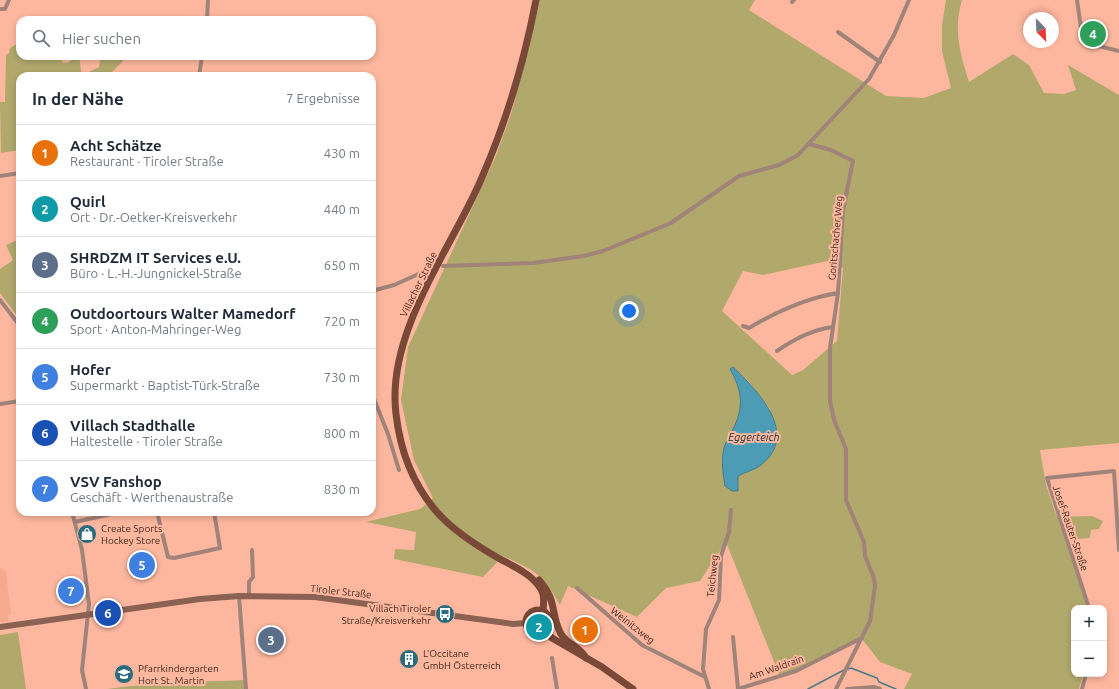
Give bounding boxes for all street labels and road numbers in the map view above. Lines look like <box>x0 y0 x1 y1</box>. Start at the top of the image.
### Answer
street label: Goritschacher Weg <box>826 195 845 281</box>
street label: Villacher Straße <box>398 250 439 319</box>
street label: Josef-Rauter-Straße <box>1051 484 1090 572</box>
street label: Teichweg <box>705 554 720 598</box>
street label: Tiroler Straße <box>310 583 372 600</box>
street label: Weinitzweg <box>609 605 657 646</box>
street label: Am Waldrain <box>747 653 805 682</box>

